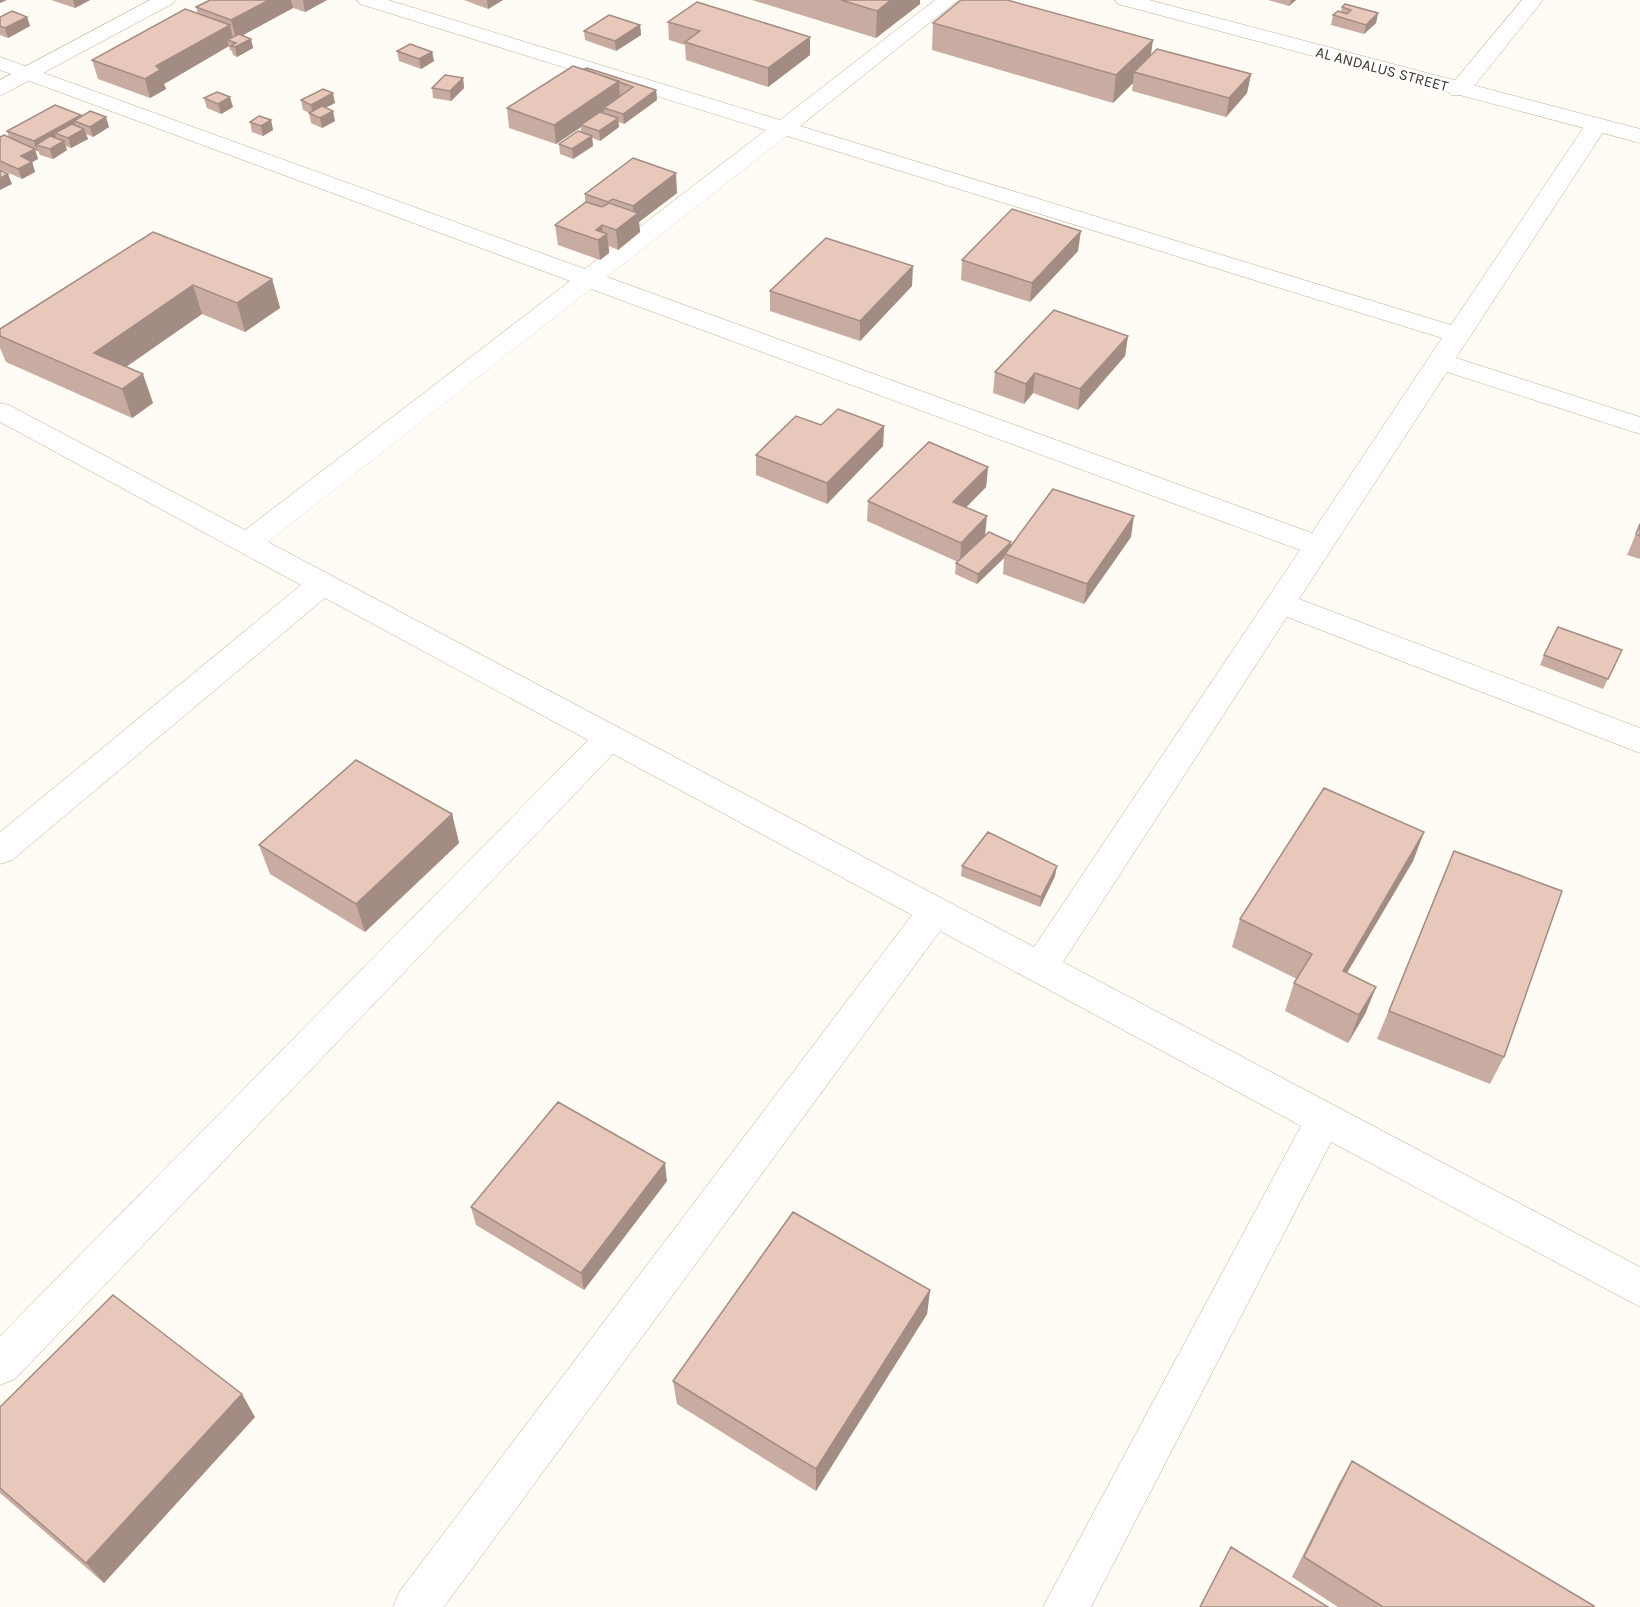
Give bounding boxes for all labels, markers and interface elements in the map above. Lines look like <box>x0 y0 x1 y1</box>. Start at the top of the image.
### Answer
street label: AL ANDALUS STREET <box>1314 43 1451 95</box>

